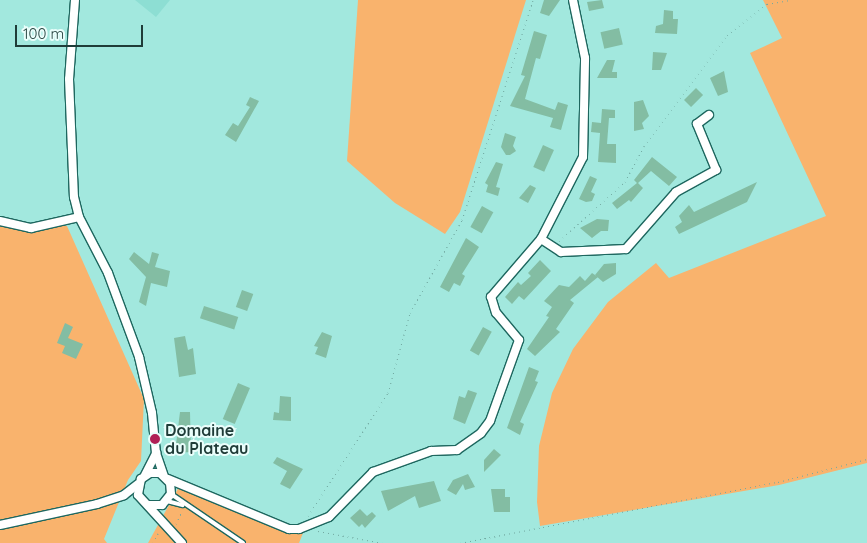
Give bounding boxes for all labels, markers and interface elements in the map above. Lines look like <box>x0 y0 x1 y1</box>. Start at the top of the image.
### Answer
scale bar <box>18 15 145 47</box>
text: 100 m <box>23 24 64 43</box>
place label: Domaine du Plateau <box>165 420 248 458</box>
marker: Domaine du Plateau <box>149 433 161 445</box>

